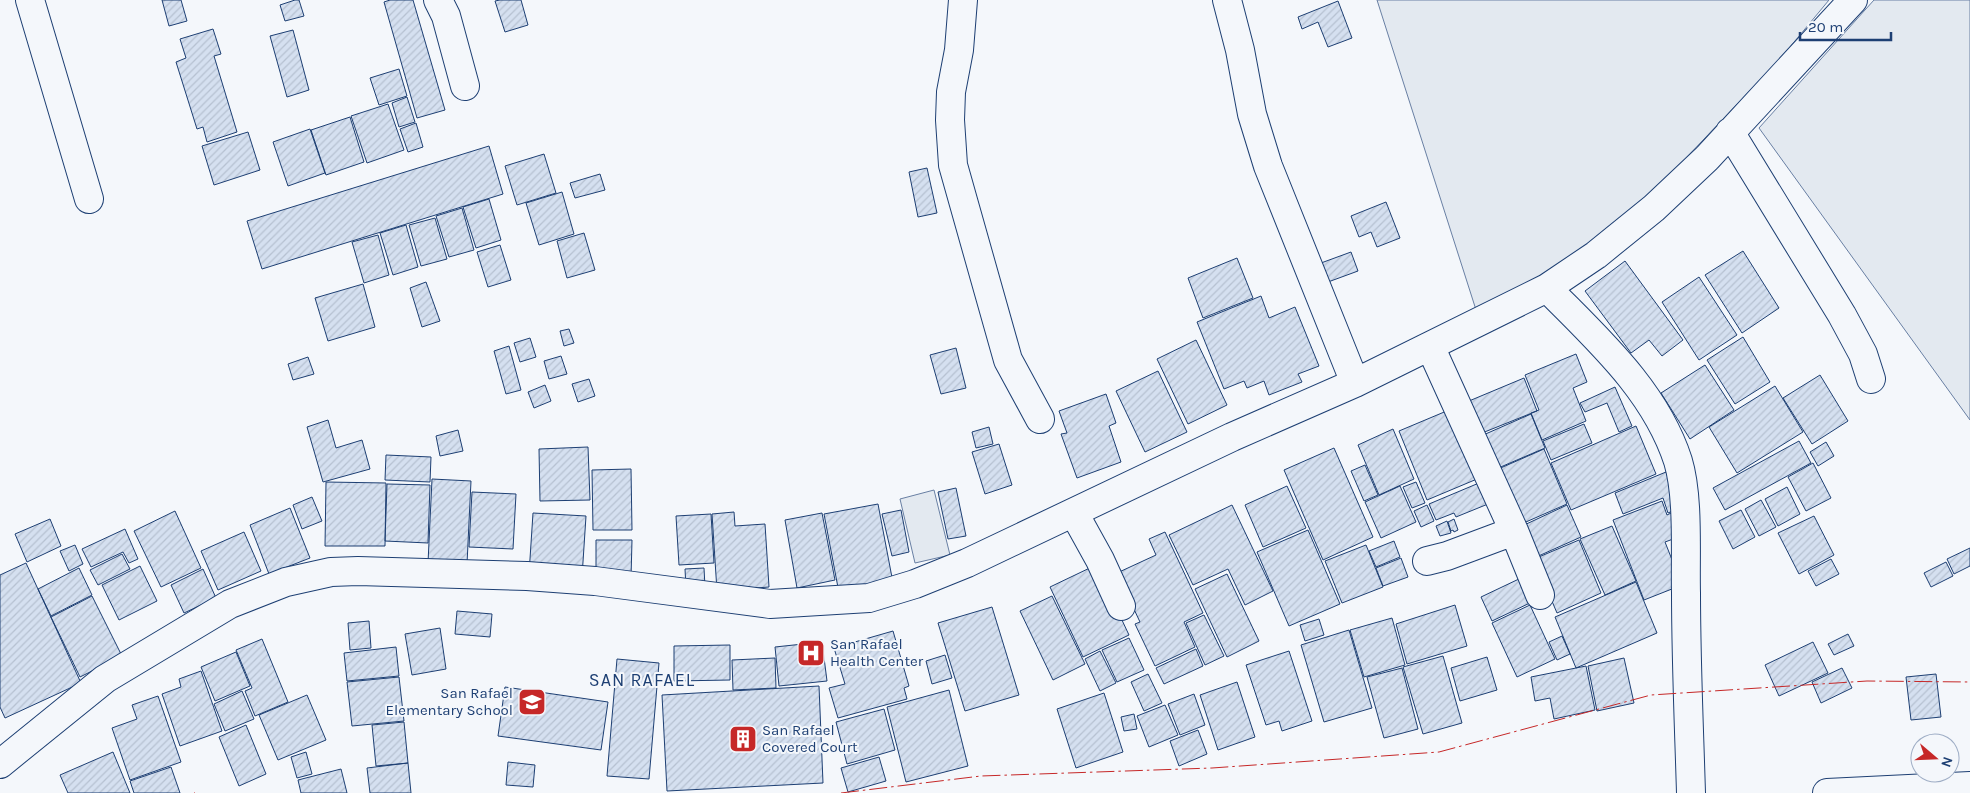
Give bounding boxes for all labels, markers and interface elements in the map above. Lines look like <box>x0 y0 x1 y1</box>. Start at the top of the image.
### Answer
scale bar <box>1800 10 1891 42</box>
text: 20 m <box>1808 18 1843 36</box>
place label: San Rafael Health Center <box>830 635 924 670</box>
hospital icon: San Rafael Health Center <box>796 638 826 668</box>
district label: SAN RAFAEL <box>589 669 695 691</box>
place label: San Rafael Elementary School <box>386 684 513 719</box>
school or university icon: San Rafael Elementary School <box>517 687 547 717</box>
place label: San Rafael Covered Court <box>762 721 858 756</box>
building icon: San Rafael Covered Court <box>728 724 758 754</box>
north arrow <box>1910 733 1960 783</box>
text: N <box>1937 755 1956 770</box>

